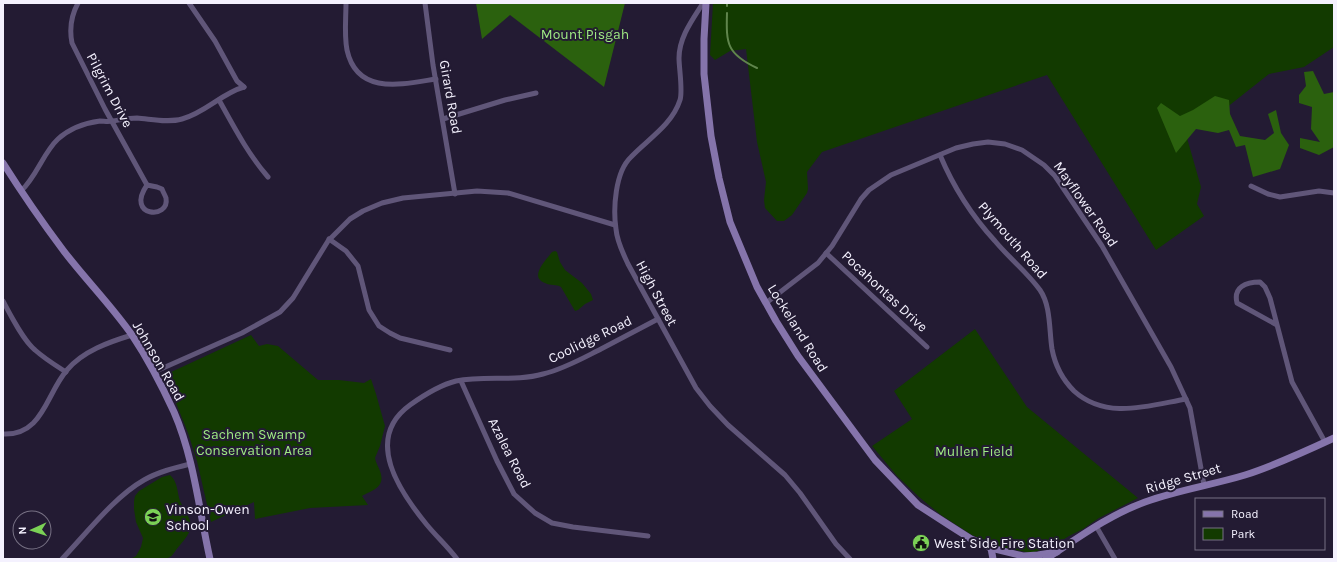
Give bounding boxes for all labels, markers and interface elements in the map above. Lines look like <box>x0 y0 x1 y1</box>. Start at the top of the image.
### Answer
park label: Mount Pisgah <box>541 26 629 43</box>
street label: Pilgrim Drive <box>83 50 136 130</box>
street label: Girard Road <box>436 59 465 135</box>
street label: Mayflower Road <box>1050 158 1121 250</box>
street label: Plymouth Road <box>974 198 1051 282</box>
street label: Pocahontas Drive <box>838 247 931 336</box>
street label: High Street <box>632 258 681 329</box>
street label: Lockeland Road <box>764 281 831 375</box>
street label: Coolidge Road <box>546 312 635 367</box>
street label: Johnson Road <box>129 318 188 404</box>
street label: Azalea Road <box>485 415 535 491</box>
park label: Sachem Swamp Conservation Area <box>196 426 312 459</box>
park label: Mullen Field <box>935 443 1013 460</box>
street label: Ridge Street <box>1143 460 1223 497</box>
legend <box>1195 498 1325 550</box>
place label: Vinson-Owen School <box>166 501 250 534</box>
school or university icon: Vinson-Owen School <box>143 507 163 527</box>
text: Road <box>1231 507 1259 521</box>
north arrow <box>12 510 52 550</box>
text: N <box>16 526 29 535</box>
text: Park <box>1231 527 1256 541</box>
public building icon: West Side Fire Station <box>911 533 931 553</box>
place label: West Side Fire Station <box>934 535 1075 552</box>

